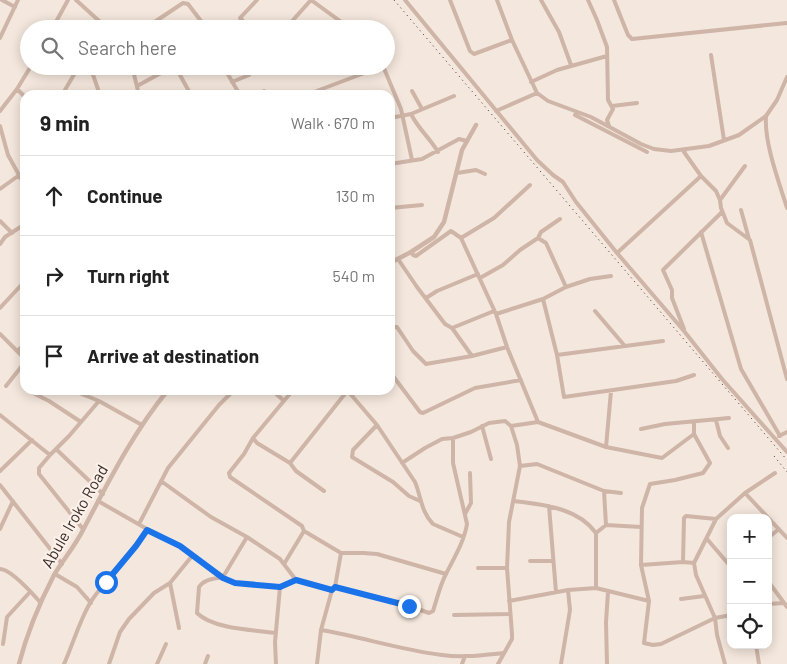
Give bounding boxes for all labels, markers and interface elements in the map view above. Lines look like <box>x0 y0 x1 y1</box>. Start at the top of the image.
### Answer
search box <box>20 20 395 75</box>
icon: search <box>38 34 66 62</box>
text: Search here <box>78 36 177 59</box>
text: 9 min <box>40 110 90 135</box>
text: Walk · 670 m <box>291 113 375 132</box>
icon: ahead <box>40 182 68 210</box>
text: Continue <box>87 184 163 207</box>
text: 130 m <box>336 186 375 205</box>
icon: right <box>40 262 68 290</box>
text: Turn right <box>87 264 169 287</box>
text: 540 m <box>332 266 375 285</box>
icon: arrive <box>40 342 68 370</box>
text: Arrive at destination <box>87 344 259 367</box>
street label: Abule Iroko Road <box>37 461 111 571</box>
map controls <box>727 514 772 649</box>
button: + <box>727 514 772 559</box>
button: − <box>727 559 772 604</box>
route start <box>95 571 118 594</box>
route end <box>398 595 421 618</box>
button: locate <box>727 604 772 649</box>

